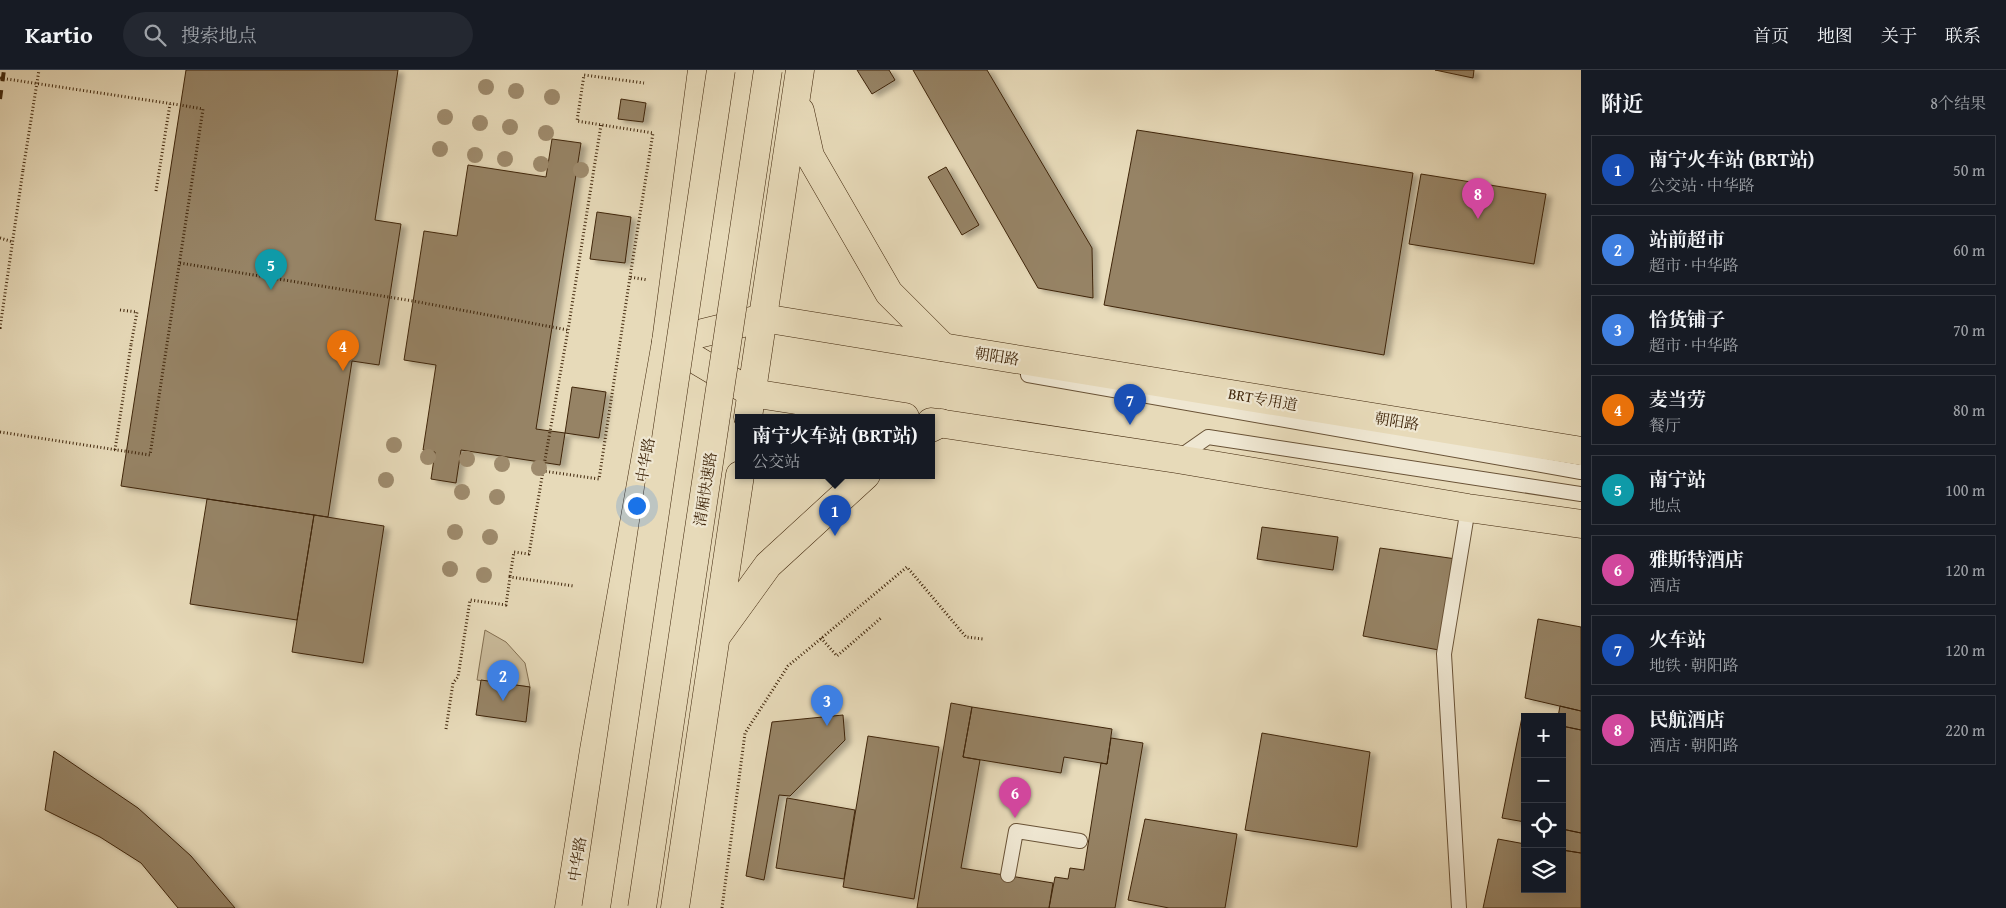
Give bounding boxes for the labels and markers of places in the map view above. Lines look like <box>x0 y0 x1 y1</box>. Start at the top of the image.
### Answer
pin: 8 <box>1462 178 1494 219</box>
pin: 5 <box>255 249 287 290</box>
pin: 4 <box>327 330 359 371</box>
pin: 7 <box>1114 384 1146 425</box>
pin: 1 <box>819 495 851 536</box>
pin: 2 <box>487 660 519 701</box>
pin: 3 <box>811 685 843 726</box>
pin: 6 <box>999 777 1031 818</box>

